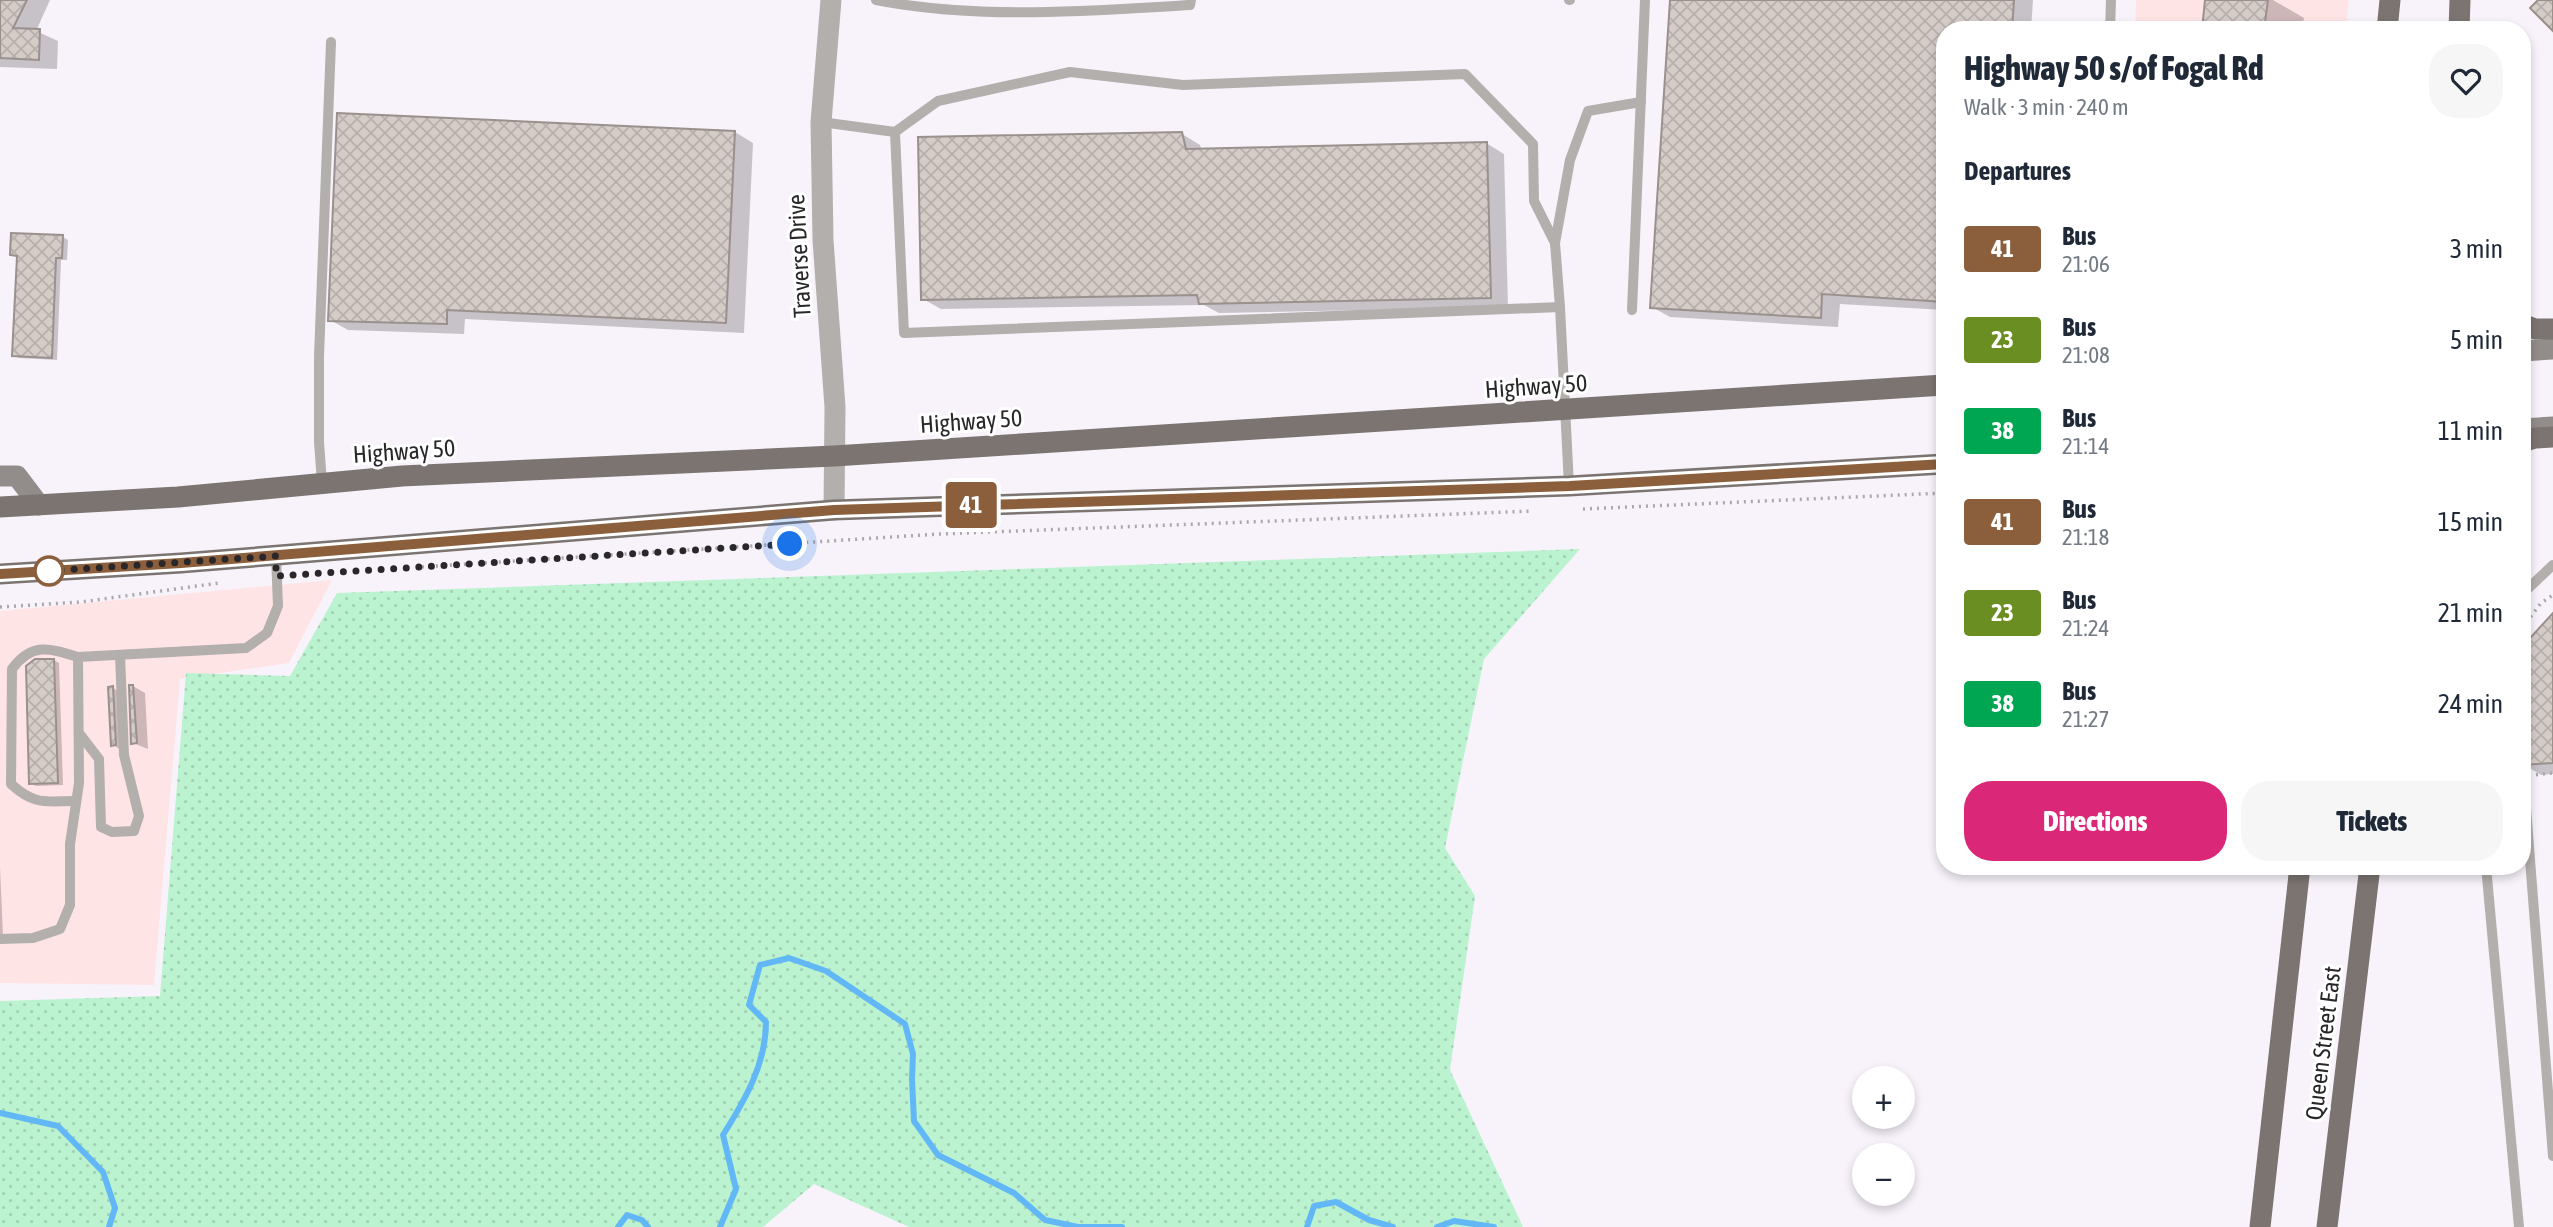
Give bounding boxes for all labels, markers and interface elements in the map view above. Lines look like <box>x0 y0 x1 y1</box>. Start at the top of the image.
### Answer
button: heart <box>2429 44 2503 118</box>
text: Highway 50 s/of Fogal Rd <box>1964 49 2264 87</box>
text: Walk · 3 min · 240 m <box>1964 94 2128 120</box>
text: Departures <box>1964 156 2071 186</box>
street label: Traverse Drive <box>782 194 816 318</box>
text: Bus <box>2062 221 2096 251</box>
text: 3 min <box>2450 234 2503 264</box>
text: 41 <box>1991 235 2014 262</box>
text: 21:06 <box>2062 251 2110 277</box>
text: Bus <box>2062 312 2096 342</box>
text: 5 min <box>2450 325 2503 355</box>
text: 23 <box>1991 326 2014 353</box>
text: 21:08 <box>2062 342 2110 368</box>
street label: Highway 50 <box>1484 369 1588 403</box>
text: Bus <box>2062 403 2096 433</box>
street label: Highway 50 <box>919 404 1023 438</box>
text: 11 min <box>2438 416 2503 446</box>
text: 38 <box>1991 417 2014 444</box>
text: 21:14 <box>2062 433 2109 459</box>
street label: Highway 50 <box>352 434 456 468</box>
line badge: 41 <box>940 482 1002 528</box>
text: 41 <box>960 491 982 518</box>
text: Bus <box>2062 494 2096 524</box>
text: 15 min <box>2438 507 2503 537</box>
text: 41 <box>1991 508 2014 535</box>
text: 21:18 <box>2062 524 2109 550</box>
your location <box>772 526 807 561</box>
unlabelled marker <box>34 556 64 586</box>
text: Bus <box>2062 585 2096 615</box>
text: 21 min <box>2438 598 2503 628</box>
text: 23 <box>1991 599 2014 626</box>
text: 21:24 <box>2062 615 2109 641</box>
text: Bus <box>2062 676 2096 706</box>
text: 24 min <box>2438 689 2503 719</box>
text: 38 <box>1991 690 2014 717</box>
text: 21:27 <box>2062 706 2109 732</box>
button: Directions <box>1964 781 2227 861</box>
button: Tickets <box>2241 781 2503 861</box>
street label: Queen Street East <box>2300 964 2346 1122</box>
map controls <box>1852 1066 1915 1206</box>
button: + <box>1852 1066 1915 1129</box>
button: − <box>1852 1143 1915 1206</box>

